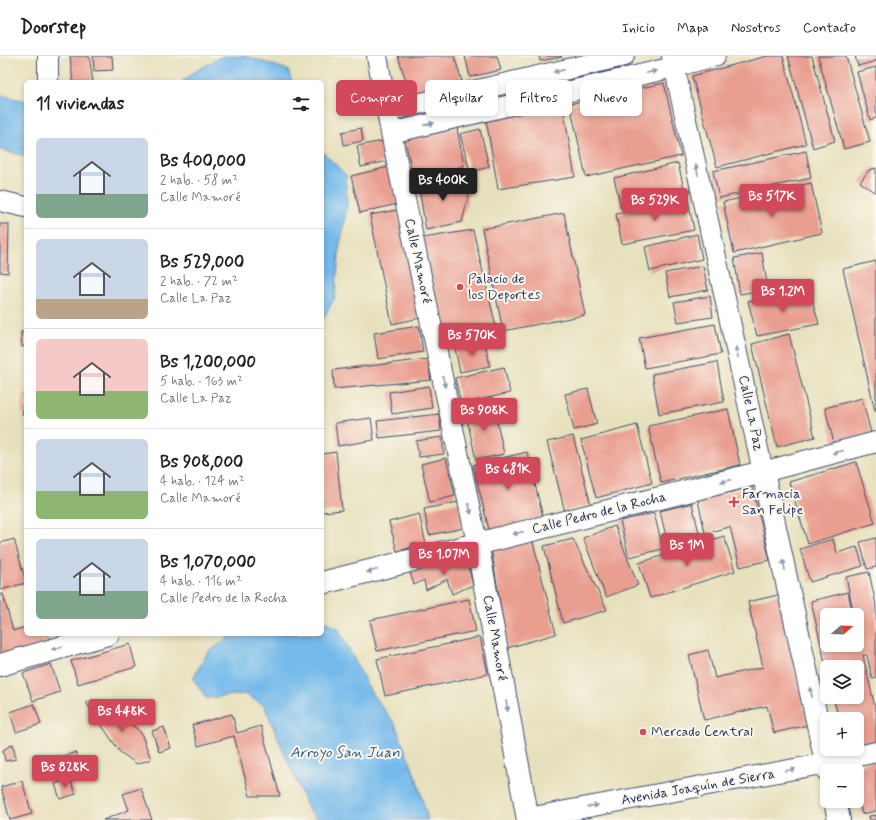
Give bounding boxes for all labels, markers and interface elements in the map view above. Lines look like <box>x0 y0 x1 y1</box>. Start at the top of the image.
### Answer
text: Doorstep <box>20 15 86 40</box>
text: Inicio <box>622 19 655 37</box>
text: Mapa <box>677 19 709 37</box>
text: Nosotros <box>731 19 781 37</box>
text: Contacto <box>803 19 856 37</box>
one-way arrow <box>553 69 565 75</box>
one-way arrow <box>645 69 658 75</box>
chip: Comprar <box>336 80 417 116</box>
chip: Alquilar <box>425 80 498 116</box>
chip: Filtros <box>506 80 572 116</box>
chip: Nuevo <box>580 80 642 116</box>
text: 11 viviendas <box>36 93 124 115</box>
icon: filters <box>290 93 312 115</box>
one-way arrow <box>424 121 436 127</box>
text: Bs 400,000 <box>160 150 246 172</box>
icon: home <box>68 154 116 202</box>
one-way arrow <box>694 164 700 176</box>
pin: Bs 400K <box>406 168 480 202</box>
text: 2 hab. · 58 m² <box>160 172 238 189</box>
text: Bs 400K <box>418 172 468 189</box>
pin: Bs 517K <box>735 184 809 218</box>
pin: Bs 529K <box>618 188 692 222</box>
text: Bs 517K <box>748 188 796 205</box>
text: Calle Mamoré <box>160 189 240 206</box>
text: Bs 529K <box>631 192 679 209</box>
street label: Calle Mamoré <box>400 217 436 305</box>
text: Bs 529,000 <box>160 251 244 273</box>
icon: home <box>68 255 116 303</box>
place label: Palacio de los Deportes <box>468 270 541 304</box>
text: 2 hab. · 72 m² <box>160 273 238 290</box>
pin: Bs 1.2M <box>746 279 820 313</box>
marker: Palacio de los Deportes <box>455 282 465 292</box>
text: Bs 1.2M <box>761 283 805 300</box>
text: Calle La Paz <box>160 290 232 307</box>
pin: Bs 570K <box>435 323 509 357</box>
text: Bs 570K <box>448 327 496 344</box>
one-way arrow <box>733 345 739 358</box>
text: Bs 1,200,000 <box>160 351 256 373</box>
icon: home <box>68 355 116 403</box>
text: 5 hab. · 163 m² <box>160 373 243 390</box>
street label: Calle La Paz <box>734 373 768 453</box>
one-way arrow <box>441 376 447 388</box>
text: Calle La Paz <box>160 390 232 407</box>
pin: Bs 908K <box>447 398 521 432</box>
text: Bs 908K <box>460 402 508 419</box>
one-way arrow <box>832 449 844 455</box>
text: Bs 908,000 <box>160 451 243 473</box>
icon: home <box>68 455 116 503</box>
pin: Bs 681K <box>471 457 545 491</box>
text: Bs 681K <box>485 461 531 478</box>
text: 4 hab. · 124 m² <box>160 473 245 490</box>
one-way arrow <box>719 478 731 484</box>
place label: Farmacia San Felipe <box>742 485 803 519</box>
street label: Calle Pedro de la Rocha <box>530 488 668 538</box>
text: Calle Mamoré <box>160 490 240 507</box>
marker: Farmacia San Felipe <box>729 497 739 507</box>
one-way arrow <box>468 503 474 516</box>
one-way arrow <box>512 531 524 537</box>
pin: Bs 1M <box>659 533 715 567</box>
text: Bs 1M <box>670 537 704 554</box>
pin: Bs 1.07M <box>403 542 485 576</box>
text: Bs 1.07M <box>418 546 470 563</box>
text: Bs 1,070,000 <box>160 551 256 573</box>
icon: home <box>68 555 116 603</box>
one-way arrow <box>780 559 786 571</box>
one-way arrow <box>366 568 378 574</box>
text: 4 hab. · 116 m² <box>160 573 242 590</box>
text: Calle Pedro de la Rocha <box>160 590 288 607</box>
street label: Calle Mamoré <box>479 594 511 682</box>
north arrow <box>820 608 864 652</box>
map controls <box>820 608 864 808</box>
one-way arrow <box>51 646 63 652</box>
button: layers <box>820 660 864 704</box>
one-way arrow <box>808 686 814 698</box>
pin: Bs 448K <box>85 699 159 733</box>
one-way arrow <box>504 700 510 712</box>
text: Bs 448K <box>97 703 147 720</box>
button: + <box>820 712 864 756</box>
place label: Mercado Central <box>651 723 753 741</box>
marker: Mercado Central <box>638 727 648 737</box>
water label: Arroyo San Juan <box>290 743 400 763</box>
pin: Bs 828K <box>28 755 102 789</box>
text: Bs 828K <box>41 759 89 776</box>
button: − <box>820 764 864 808</box>
street label: Avenida Joaquín de Sierra <box>620 765 776 809</box>
one-way arrow <box>784 767 796 773</box>
one-way arrow <box>587 803 600 809</box>

